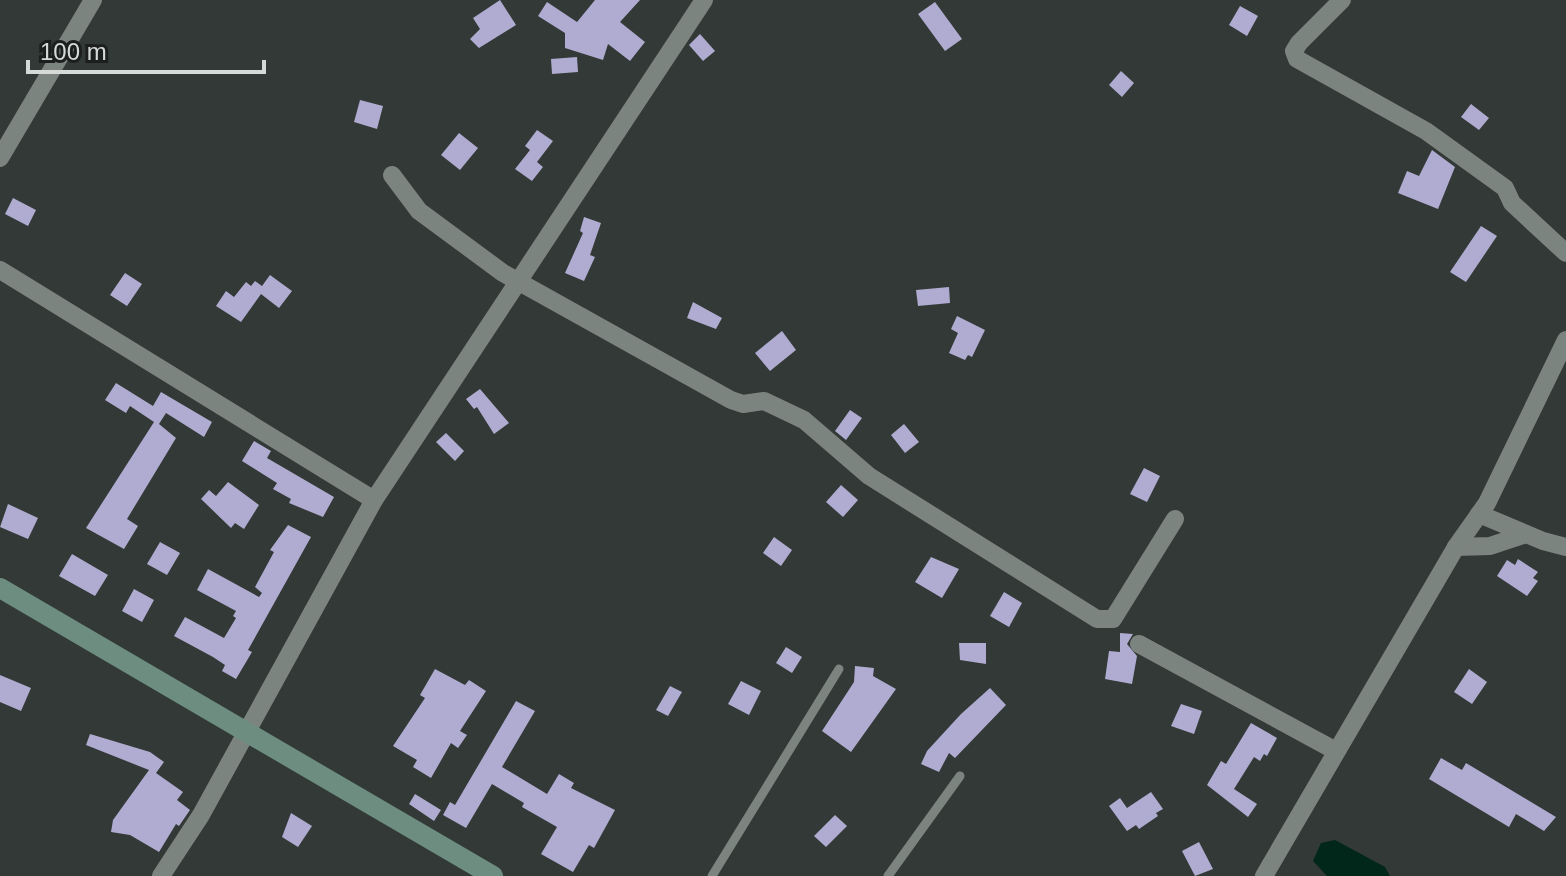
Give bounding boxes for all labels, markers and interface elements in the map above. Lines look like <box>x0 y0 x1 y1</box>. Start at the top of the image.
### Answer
scale bar <box>28 24 264 74</box>
text: 100 m <box>40 38 107 65</box>

